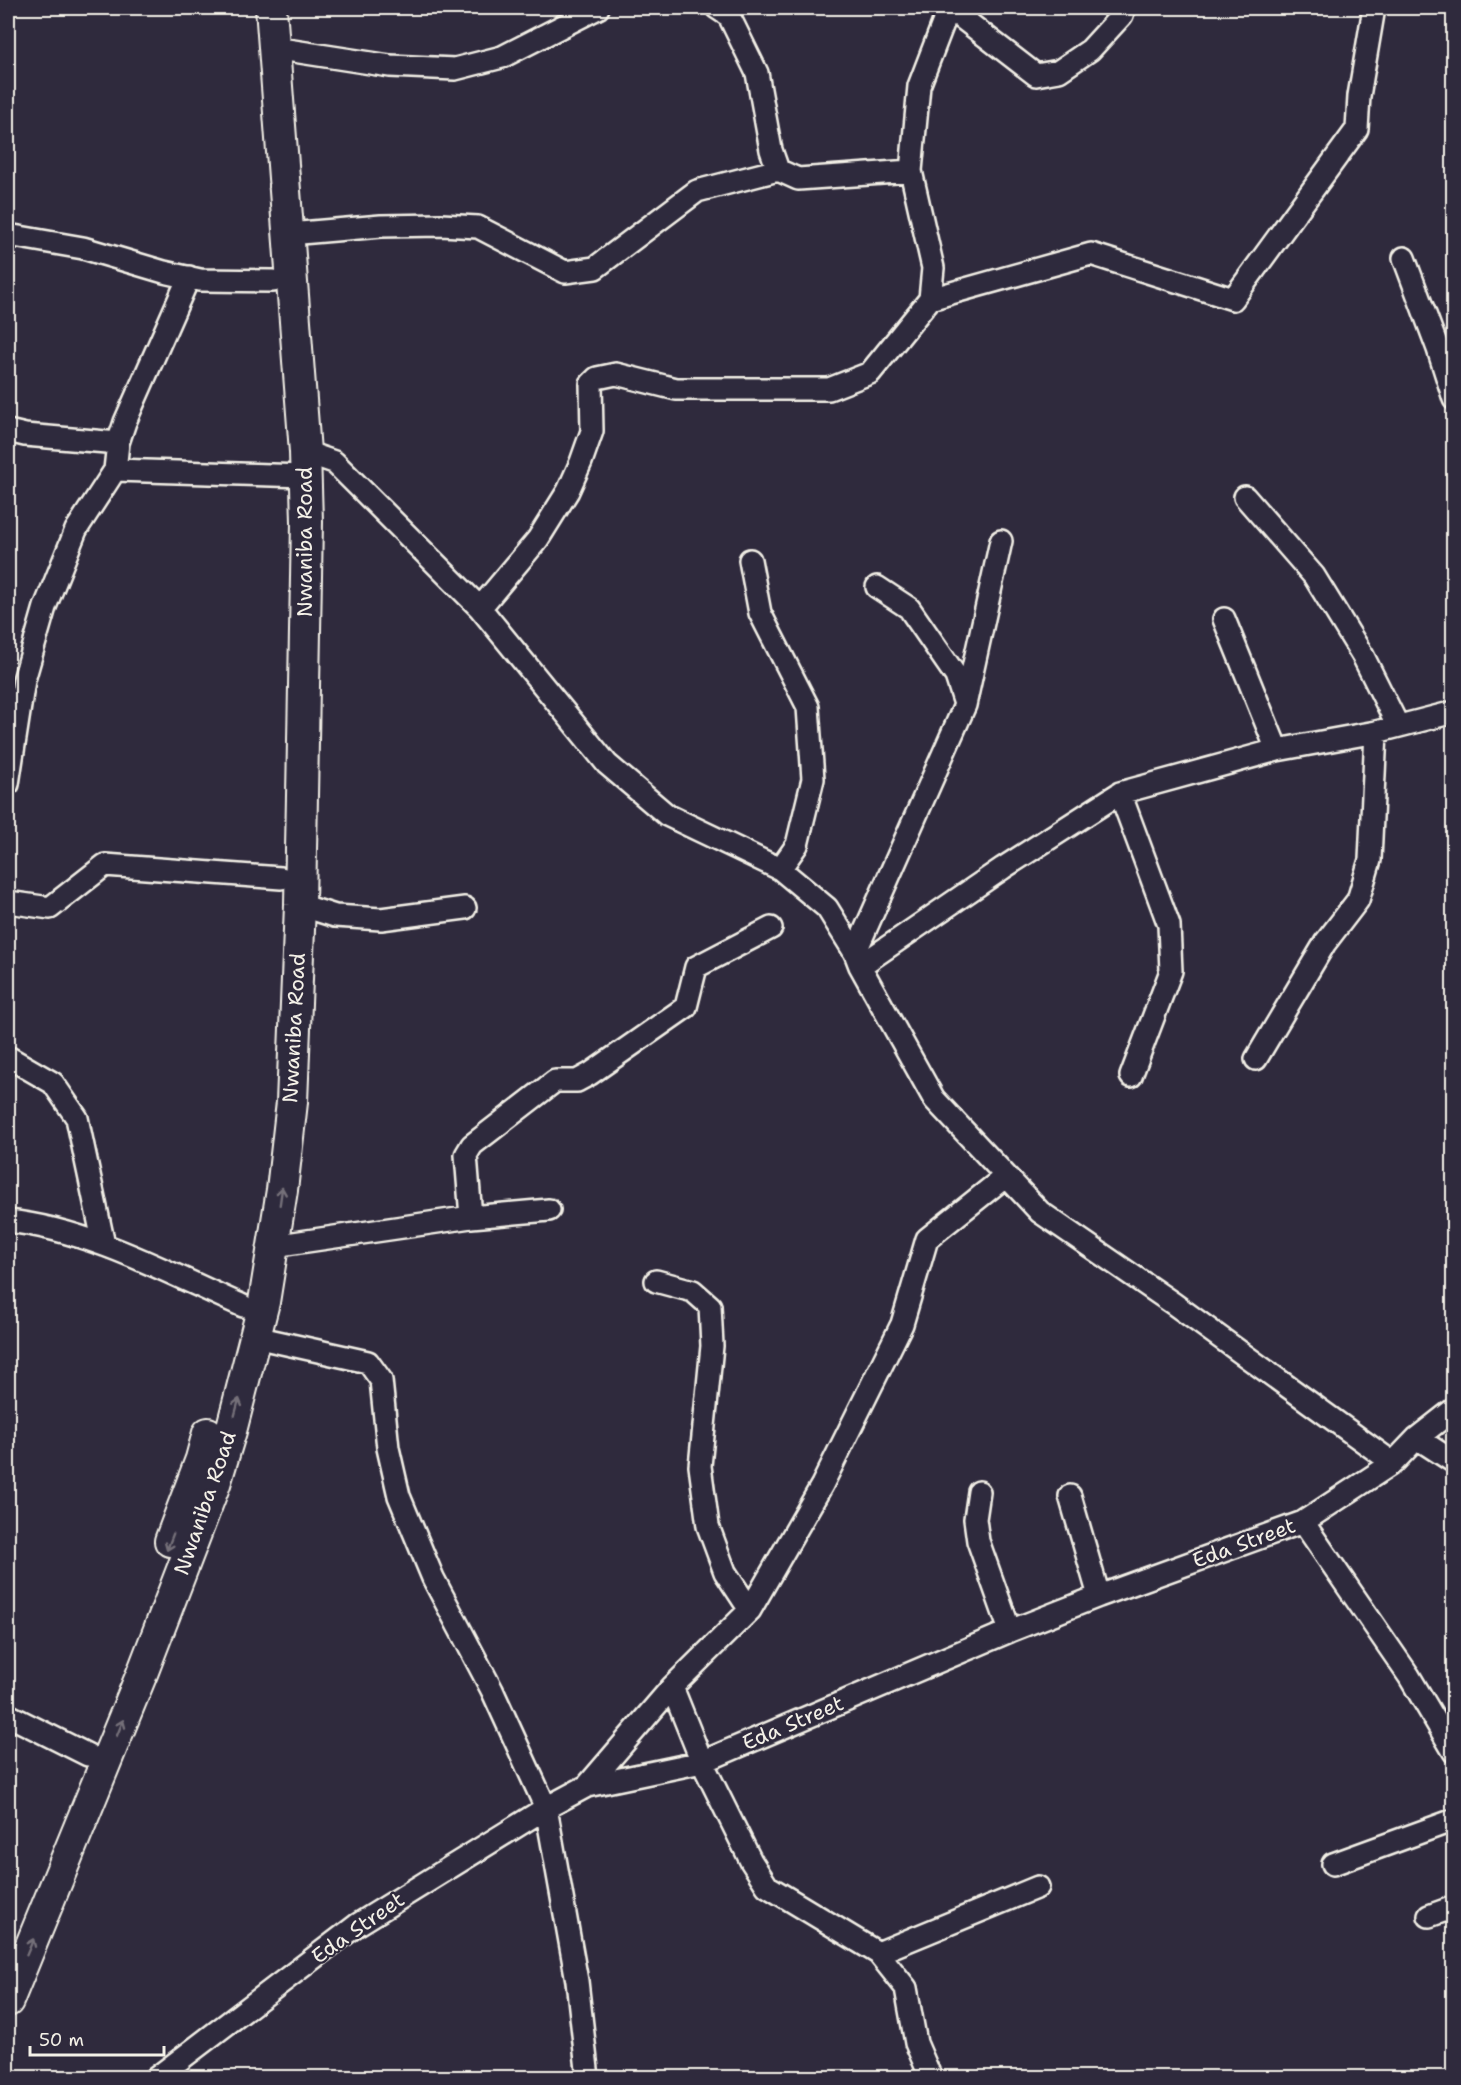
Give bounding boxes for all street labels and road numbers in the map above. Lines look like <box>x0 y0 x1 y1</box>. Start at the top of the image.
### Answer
street label: Nwaniba Road <box>291 467 319 617</box>
street label: Nwaniba Road <box>276 952 312 1104</box>
street label: Nwaniba Road <box>167 1427 243 1579</box>
street label: Eda Street <box>1189 1511 1299 1575</box>
street label: Eda Street <box>738 1689 848 1757</box>
street label: Eda Street <box>306 1886 410 1970</box>

